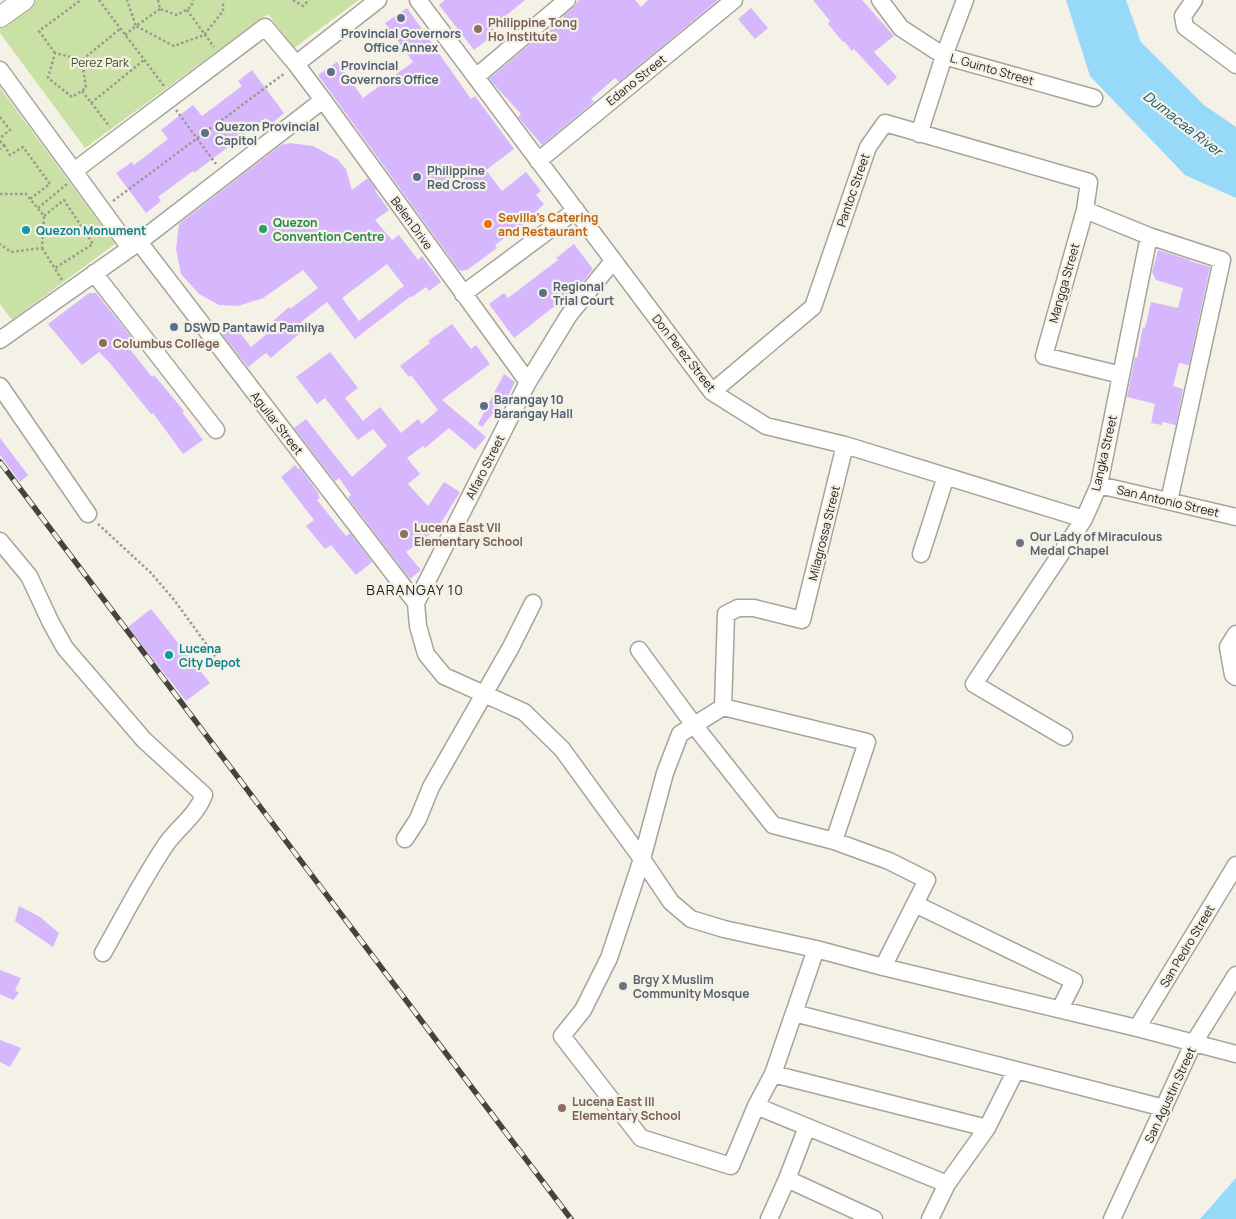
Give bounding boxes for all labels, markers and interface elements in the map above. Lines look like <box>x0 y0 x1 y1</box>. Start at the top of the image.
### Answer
marker: Provincial Governors Office Annex <box>395 12 407 24</box>
place label: Philippine Tong Ho Institute <box>488 14 577 45</box>
marker: Philippine Tong Ho Institute <box>472 23 484 35</box>
place label: Provincial Governors Office Annex <box>341 25 461 56</box>
street label: L. Guinto Street <box>948 49 1036 89</box>
street label: Edano Street <box>602 50 670 109</box>
park label: Perez Park <box>71 54 130 71</box>
place label: Provincial Governors Office <box>341 57 439 88</box>
marker: Provincial Governors Office <box>325 66 337 78</box>
water label: Dumacaa River <box>1139 86 1228 161</box>
place label: Quezon Provincial Capitol <box>215 118 319 149</box>
marker: Quezon Provincial Capitol <box>199 127 211 139</box>
street label: Pantoc Street <box>832 151 874 229</box>
place label: Philippine Red Cross <box>427 162 486 193</box>
marker: Philippine Red Cross <box>411 171 423 183</box>
street label: Belen Drive <box>387 193 437 253</box>
place label: Sevilla's Catering and Restaurant <box>498 209 598 240</box>
place label: Quezon Convention Centre <box>273 214 384 245</box>
marker: Sevilla's Catering and Restaurant <box>482 218 494 230</box>
place label: Quezon Monument <box>36 222 146 239</box>
marker: Quezon Convention Centre <box>257 223 269 235</box>
marker: Quezon Monument <box>20 224 32 236</box>
street label: Mangga Street <box>1044 241 1084 325</box>
place label: Regional Trial Court <box>553 278 614 309</box>
marker: Regional Trial Court <box>537 287 549 299</box>
street label: Don Perez Street <box>648 311 720 395</box>
place label: DSWD Pantawid Pamilya <box>184 319 325 336</box>
marker: DSWD Pantawid Pamilya <box>168 321 180 333</box>
place label: Columbus College <box>113 335 220 352</box>
marker: Columbus College <box>97 337 109 349</box>
street label: Aguilar Street <box>247 388 307 458</box>
place label: Barangay 10 Barangay Hall <box>494 391 573 422</box>
marker: Barangay 10 Barangay Hall <box>478 400 490 412</box>
street label: Langka Street <box>1087 413 1121 493</box>
street label: Alfaro Street <box>462 432 509 502</box>
street label: San Antonio Street <box>1115 481 1221 521</box>
street label: Milagrossa Street <box>804 483 844 582</box>
place label: Lucena East VII Elementary School <box>414 519 523 550</box>
marker: Lucena East VII Elementary School <box>398 528 410 540</box>
place label: Our Lady of Miraculous Medal Chapel <box>1030 528 1163 559</box>
marker: Our Lady of Miraculous Medal Chapel <box>1014 537 1026 549</box>
district label: BARANGAY 10 <box>366 580 464 599</box>
place label: Lucena City Depot <box>179 640 241 671</box>
marker: Lucena City Depot <box>163 649 175 661</box>
street label: San Pedro Street <box>1156 901 1219 991</box>
place label: Brgy X Muslim Community Mosque <box>633 971 750 1002</box>
marker: Brgy X Muslim Community Mosque <box>617 980 629 992</box>
street label: San Agustin Street <box>1140 1044 1200 1146</box>
place label: Lucena East III Elementary School <box>572 1093 681 1124</box>
marker: Lucena East III Elementary School <box>556 1102 568 1114</box>

